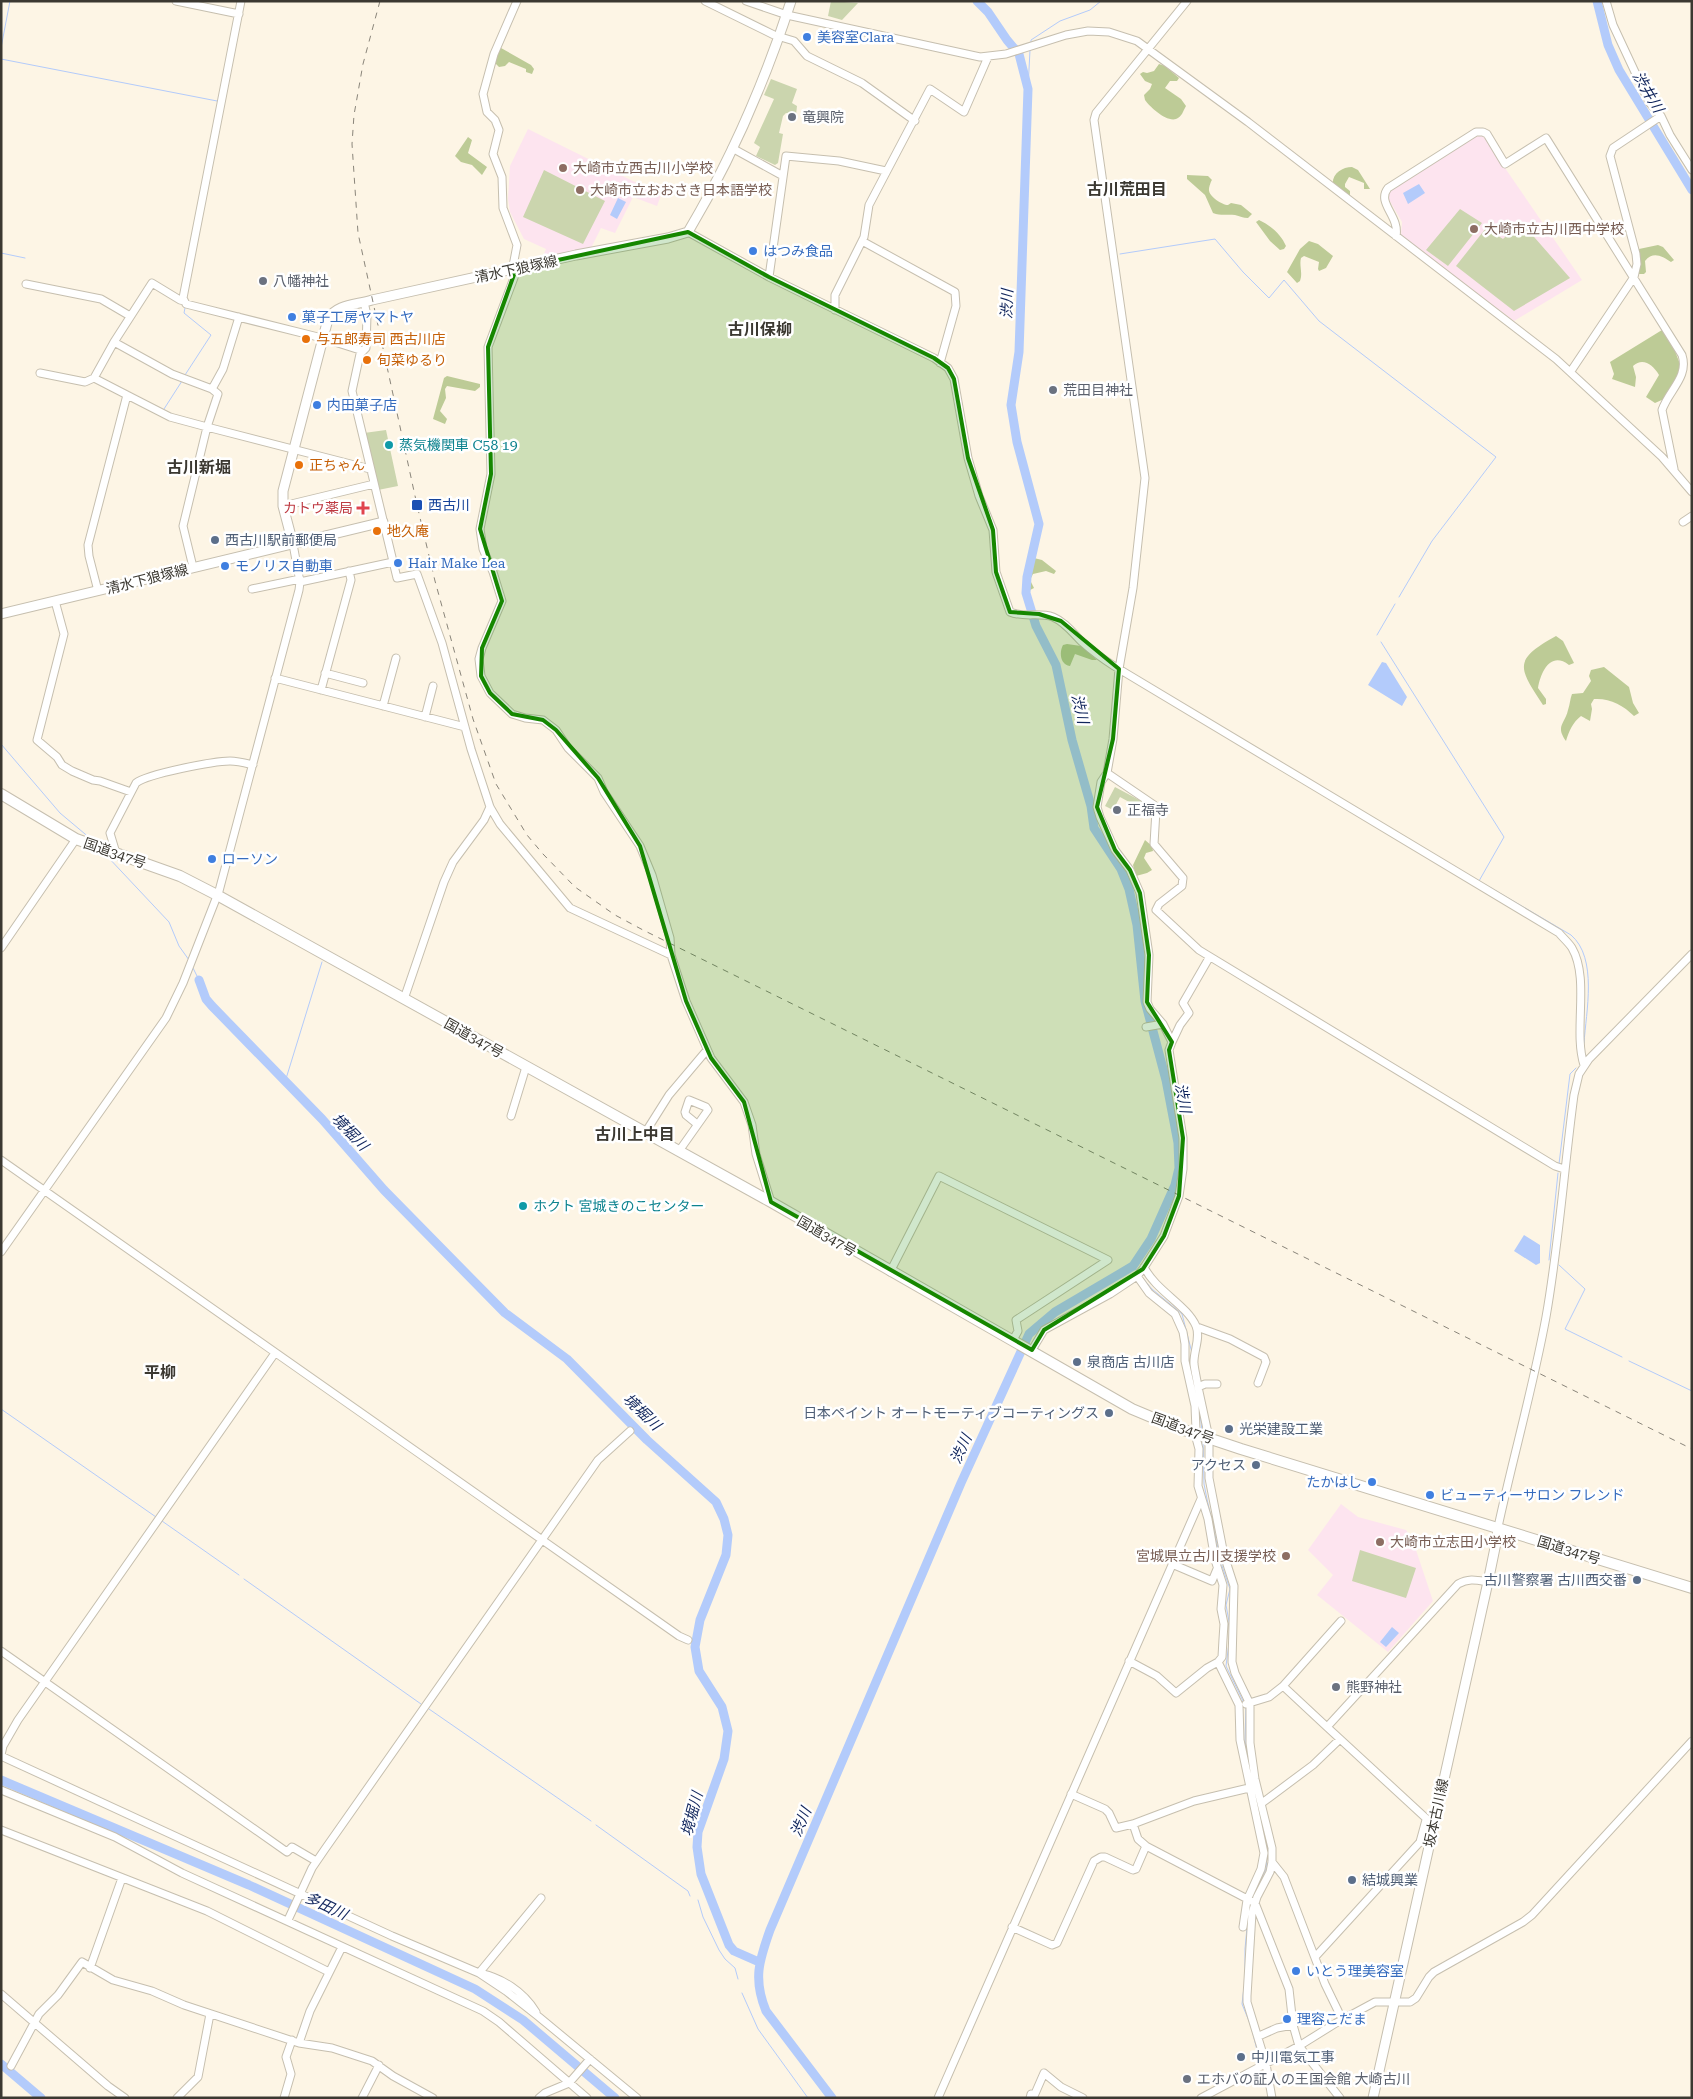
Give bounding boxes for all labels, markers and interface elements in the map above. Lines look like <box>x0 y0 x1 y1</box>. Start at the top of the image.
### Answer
place label: 美容室Clara <box>817 29 895 45</box>
marker: 美容室Clara <box>801 31 813 43</box>
water label: 渋井川 <box>1629 68 1668 118</box>
place label: 竜興院 <box>802 109 844 125</box>
marker: 竜興院 <box>786 111 798 123</box>
place label: 大崎市立西古川小学校 <box>573 160 713 176</box>
marker: 大崎市立西古川小学校 <box>557 162 569 174</box>
district label: 古川荒田目 <box>1087 180 1167 199</box>
place label: 大崎市立おおさき日本語学校 <box>590 182 772 198</box>
marker: 大崎市立おおさき日本語学校 <box>574 184 586 196</box>
place label: 大崎市立古川西中学校 <box>1484 221 1624 237</box>
marker: 大崎市立古川西中学校 <box>1468 223 1480 235</box>
place label: はつみ食品 <box>763 243 833 259</box>
marker: はつみ食品 <box>747 245 759 257</box>
street label: 清水下狼塚線 <box>473 252 559 286</box>
place label: 八幡神社 <box>273 273 329 289</box>
marker: 八幡神社 <box>257 275 269 287</box>
water label: 渋川 <box>997 287 1017 319</box>
place label: 菓子工房ヤマトヤ <box>302 309 414 325</box>
marker: 菓子工房ヤマトヤ <box>286 311 298 323</box>
district label: 古川保柳 <box>728 320 792 339</box>
place label: 与五郎寿司 西古川店 <box>316 331 446 347</box>
marker: 与五郎寿司 西古川店 <box>300 333 312 345</box>
place label: 旬菜ゆるり <box>377 352 447 368</box>
marker: 旬菜ゆるり <box>361 354 373 366</box>
place label: 荒田目神社 <box>1063 382 1133 398</box>
marker: 荒田目神社 <box>1047 384 1059 396</box>
place label: 内田菓子店 <box>327 397 397 413</box>
marker: 内田菓子店 <box>311 399 323 411</box>
place label: 蒸気機関車 C58 19 <box>399 437 518 453</box>
marker: 蒸気機関車 C58 19 <box>383 439 395 451</box>
place label: 正ちゃん <box>309 457 365 473</box>
district label: 古川新堀 <box>167 458 231 477</box>
marker: 正ちゃん <box>293 459 305 471</box>
place label: 西古川 <box>428 497 470 513</box>
marker: 西古川 <box>410 498 424 512</box>
place label: カトウ薬局 <box>283 500 353 516</box>
marker: カトウ薬局 <box>357 502 369 514</box>
place label: 地久庵 <box>387 523 429 539</box>
marker: 地久庵 <box>371 525 383 537</box>
place label: 西古川駅前郵便局 <box>225 532 337 548</box>
marker: 西古川駅前郵便局 <box>209 534 221 546</box>
place label: Hair Make Lea <box>408 555 506 571</box>
marker: Hair Make Lea <box>392 557 404 569</box>
place label: モノリス自動車 <box>235 558 333 574</box>
marker: モノリス自動車 <box>219 560 231 572</box>
street label: 清水下狼塚線 <box>104 561 190 597</box>
water label: 渋川 <box>1068 692 1093 728</box>
place label: 正福寺 <box>1127 802 1169 818</box>
marker: 正福寺 <box>1111 804 1123 816</box>
street label: 国道347号 <box>81 835 149 871</box>
place label: ローソン <box>222 851 278 867</box>
marker: ローソン <box>206 853 218 865</box>
street label: 国道347号 <box>441 1015 507 1061</box>
water label: 渋川 <box>1171 1082 1195 1116</box>
water label: 境堀川 <box>328 1110 373 1156</box>
district label: 古川上中目 <box>595 1125 675 1144</box>
place label: ホクト 宮城きのこセンター <box>533 1198 705 1214</box>
marker: ホクト 宮城きのこセンター <box>517 1200 529 1212</box>
street label: 国道347号 <box>795 1213 859 1259</box>
place label: 泉商店 古川店 <box>1087 1354 1175 1370</box>
marker: 泉商店 古川店 <box>1071 1356 1083 1368</box>
district label: 平柳 <box>144 1363 176 1382</box>
water label: 境堀川 <box>620 1390 666 1435</box>
place label: 日本ペイント オートモーティブコーティングス <box>803 1405 1099 1421</box>
marker: 日本ペイント オートモーティブコーティングス <box>1103 1407 1115 1419</box>
street label: 国道347号 <box>1149 1409 1217 1447</box>
place label: 光栄建設工業 <box>1239 1421 1323 1437</box>
marker: 光栄建設工業 <box>1223 1423 1235 1435</box>
water label: 渋川 <box>947 1430 976 1466</box>
place label: アクセス <box>1191 1457 1246 1473</box>
marker: アクセス <box>1250 1459 1262 1471</box>
place label: たかはし <box>1307 1474 1362 1490</box>
marker: たかはし <box>1366 1476 1378 1488</box>
place label: ビューティーサロン フレンド <box>1440 1487 1624 1503</box>
marker: ビューティーサロン フレンド <box>1424 1489 1436 1501</box>
street label: 国道347号 <box>1535 1533 1603 1567</box>
place label: 大崎市立志田小学校 <box>1390 1534 1516 1550</box>
marker: 大崎市立志田小学校 <box>1374 1536 1386 1548</box>
place label: 宮城県立古川支援学校 <box>1136 1548 1276 1564</box>
marker: 宮城県立古川支援学校 <box>1280 1550 1292 1562</box>
place label: 古川警察署 古川西交番 <box>1483 1572 1627 1588</box>
marker: 古川警察署 古川西交番 <box>1631 1574 1643 1586</box>
place label: 熊野神社 <box>1346 1679 1402 1695</box>
marker: 熊野神社 <box>1330 1681 1342 1693</box>
street label: 坂本古川線 <box>1421 1777 1451 1849</box>
water label: 境堀川 <box>677 1788 707 1838</box>
water label: 渋川 <box>787 1803 816 1839</box>
place label: 結城興業 <box>1362 1872 1418 1888</box>
marker: 結城興業 <box>1346 1874 1358 1886</box>
water label: 多田川 <box>302 1888 352 1925</box>
place label: いとう理美容室 <box>1306 1963 1404 1979</box>
marker: いとう理美容室 <box>1290 1965 1302 1977</box>
place label: 理容こだま <box>1297 2011 1367 2027</box>
marker: 理容こだま <box>1281 2013 1293 2025</box>
place label: 中川電気工事 <box>1251 2049 1335 2065</box>
marker: 中川電気工事 <box>1235 2051 1247 2063</box>
place label: エホバの証人の王国会館 大崎古川 <box>1197 2071 1411 2087</box>
marker: エホバの証人の王国会館 大崎古川 <box>1181 2073 1193 2085</box>

